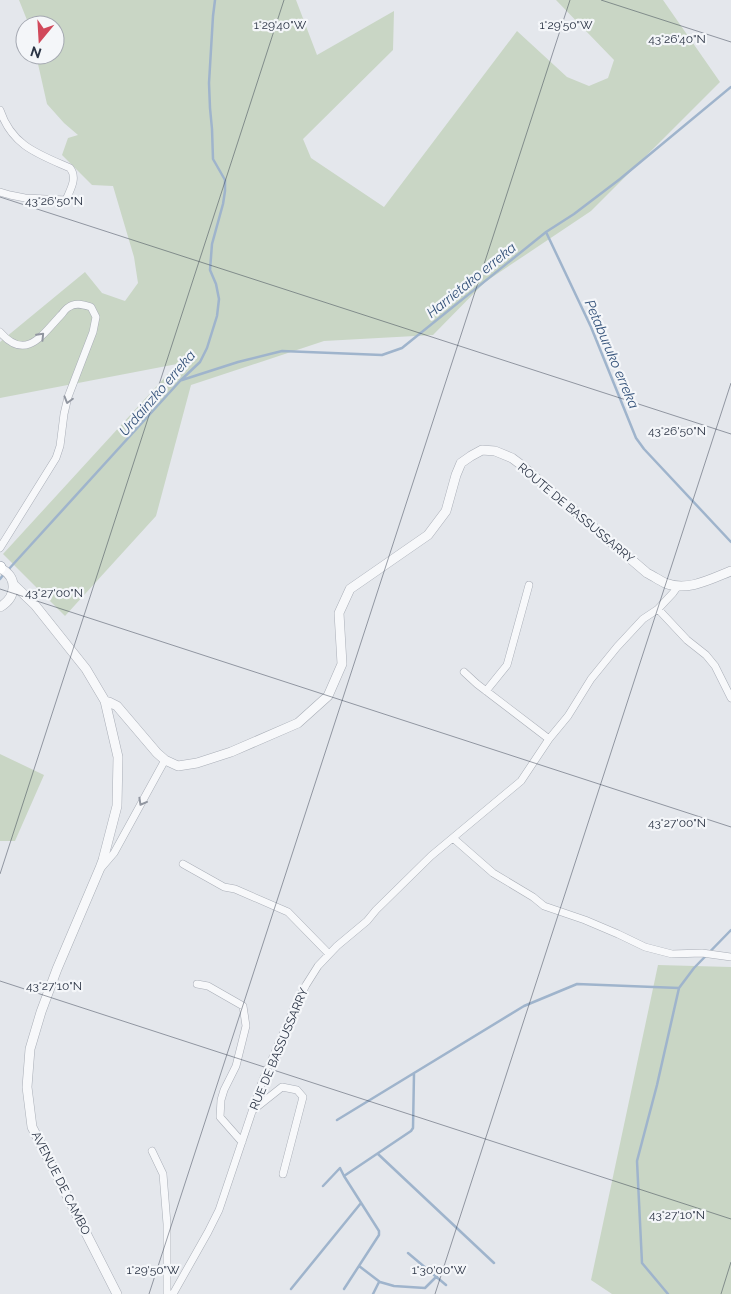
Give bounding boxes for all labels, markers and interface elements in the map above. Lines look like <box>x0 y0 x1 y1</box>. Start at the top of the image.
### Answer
north arrow <box>15 15 65 65</box>
text: 1°29'40"W <box>254 18 307 32</box>
text: 1°29'50"W <box>539 18 593 32</box>
text: 43°26'40"N <box>648 32 706 46</box>
text: N <box>28 43 44 62</box>
text: 43°26'50"N <box>25 194 83 208</box>
water label: Harrietako erreka <box>423 239 519 321</box>
water label: Petaburuko erreka <box>582 297 642 411</box>
one-way arrow <box>35 333 44 342</box>
water label: Urdainzko erreka <box>116 347 198 439</box>
one-way arrow <box>63 395 73 403</box>
text: 43°26'50"N <box>648 424 706 438</box>
street label: ROUTE DE BASSUSSARRY <box>515 460 637 566</box>
text: 43°27'00"N <box>25 586 83 600</box>
one-way arrow <box>138 797 148 806</box>
text: 43°27'00"N <box>648 816 706 830</box>
text: 43°27'10"N <box>26 979 82 993</box>
street label: RUE DE BASSUSSARRY <box>247 986 311 1112</box>
street label: AVENUE DE CAMBO <box>29 1129 93 1237</box>
text: 43°27'10"N <box>649 1208 705 1222</box>
text: 1°29'50"W <box>126 1263 180 1277</box>
text: 1°30'00"W <box>412 1263 467 1277</box>

